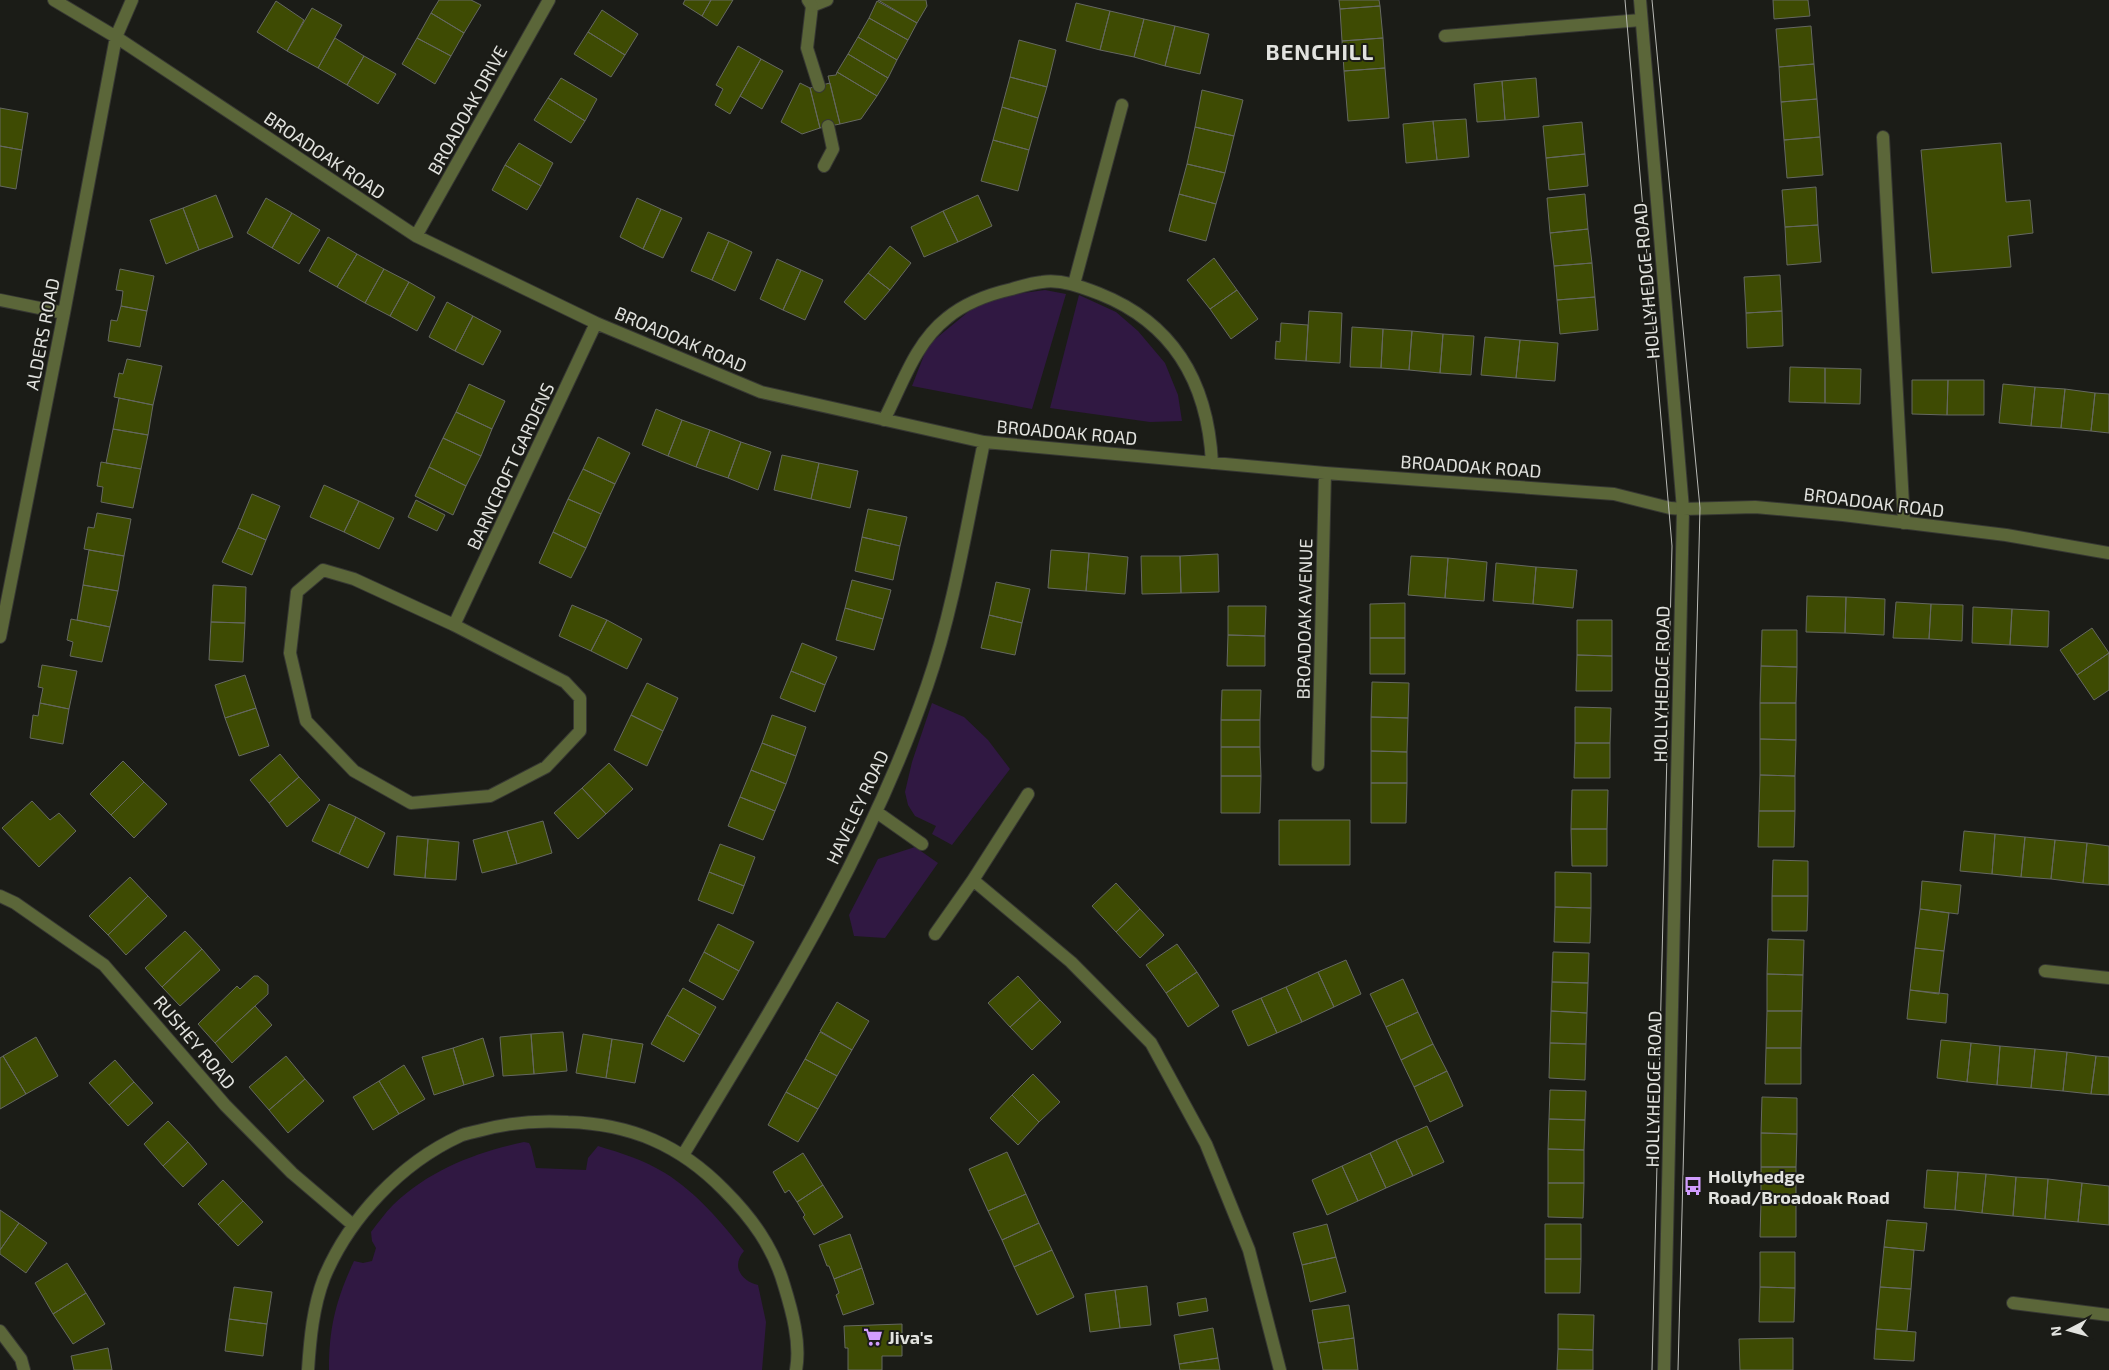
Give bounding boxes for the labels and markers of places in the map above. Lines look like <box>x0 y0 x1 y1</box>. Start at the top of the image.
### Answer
place label: Hollyhedge Road/Broadoak Road <box>1708 1165 1890 1208</box>
bus stop icon: Hollyhedge Road/Broadoak Road <box>1682 1175 1704 1197</box>
supermarket icon: Jiva's <box>862 1326 884 1348</box>
place label: Jiva's <box>888 1326 933 1348</box>

